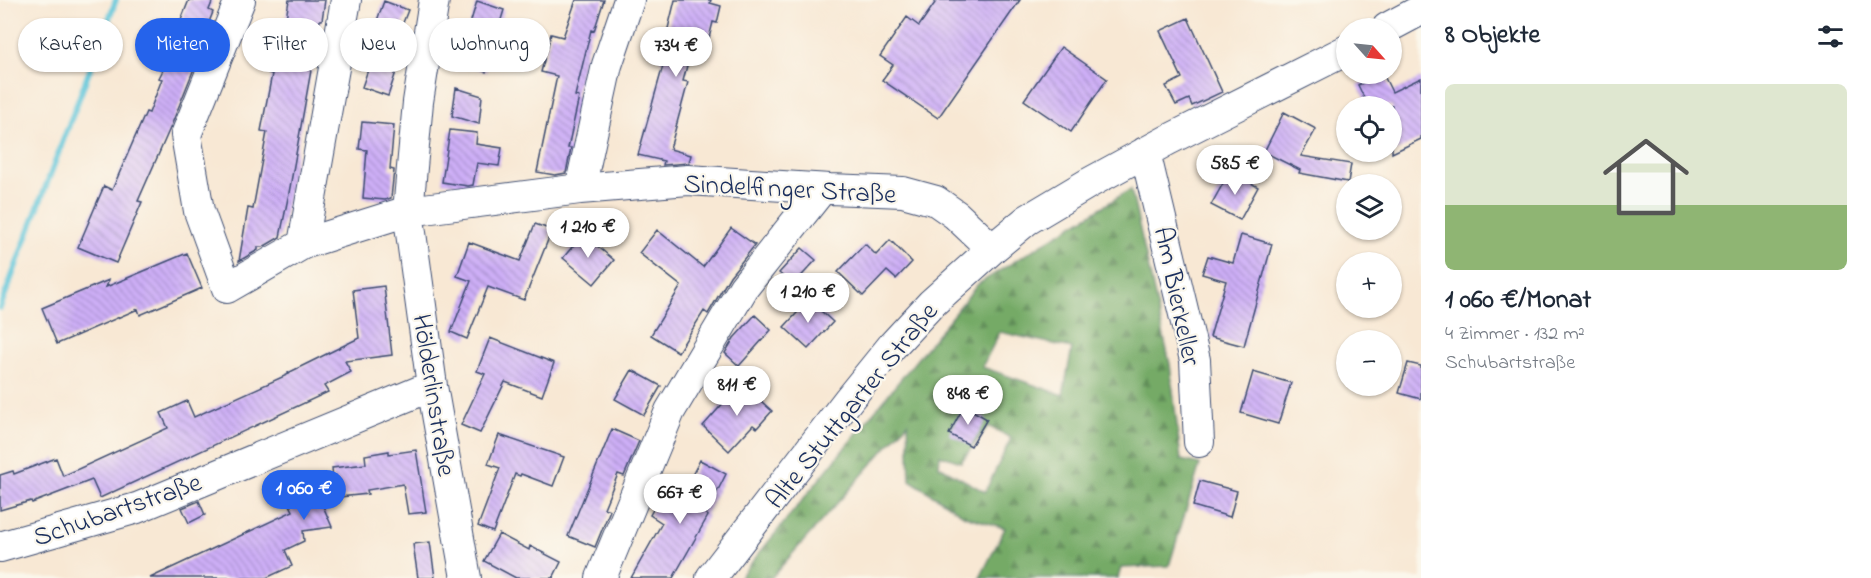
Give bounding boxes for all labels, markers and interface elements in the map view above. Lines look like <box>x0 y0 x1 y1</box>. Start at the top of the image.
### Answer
text: 8 Objekte <box>1445 17 1540 55</box>
chip: Kaufen <box>18 18 123 72</box>
chip: Mieten <box>135 18 230 72</box>
chip: Filter <box>242 18 328 72</box>
chip: Neu <box>340 18 417 72</box>
chip: Wohnung <box>429 18 550 72</box>
north arrow <box>1336 18 1402 84</box>
map controls <box>1336 18 1402 396</box>
icon: filters <box>1814 20 1847 53</box>
pin: 734 € <box>634 27 718 78</box>
text: 734 € <box>654 32 698 61</box>
button: locate <box>1336 96 1402 162</box>
icon: home <box>1592 123 1700 231</box>
pin: 585 € <box>1193 145 1277 196</box>
text: 585 € <box>1210 150 1260 179</box>
street label: Sindelfinger Straße <box>683 165 898 216</box>
button: layers <box>1336 174 1402 240</box>
pin: 1 210 € <box>533 208 643 259</box>
text: 1 210 € <box>560 213 616 242</box>
street label: Am Bierkeller <box>1142 223 1209 370</box>
button: + <box>1336 252 1402 318</box>
pin: 1 210 € <box>753 273 863 324</box>
text: 1 210 € <box>780 278 836 307</box>
text: 1 060 €/Monat <box>1445 282 1591 320</box>
street label: Alte Stuttgarter Straße <box>757 294 949 518</box>
street label: Hölderlinstraße <box>400 311 465 480</box>
text: 4 Zimmer · 132 m² <box>1445 320 1585 349</box>
button: − <box>1336 330 1402 396</box>
text: Schubartstraße <box>1445 349 1575 378</box>
pin: 811 € <box>695 366 779 417</box>
text: 811 € <box>717 371 757 400</box>
pin: 848 € <box>926 375 1010 426</box>
text: 848 € <box>947 380 989 409</box>
street label: Schubartstraße <box>28 464 208 558</box>
pin: 1 060 € <box>249 470 359 521</box>
pin: 667 € <box>638 474 722 525</box>
text: 1 060 € <box>276 475 332 504</box>
text: 667 € <box>658 479 702 508</box>

